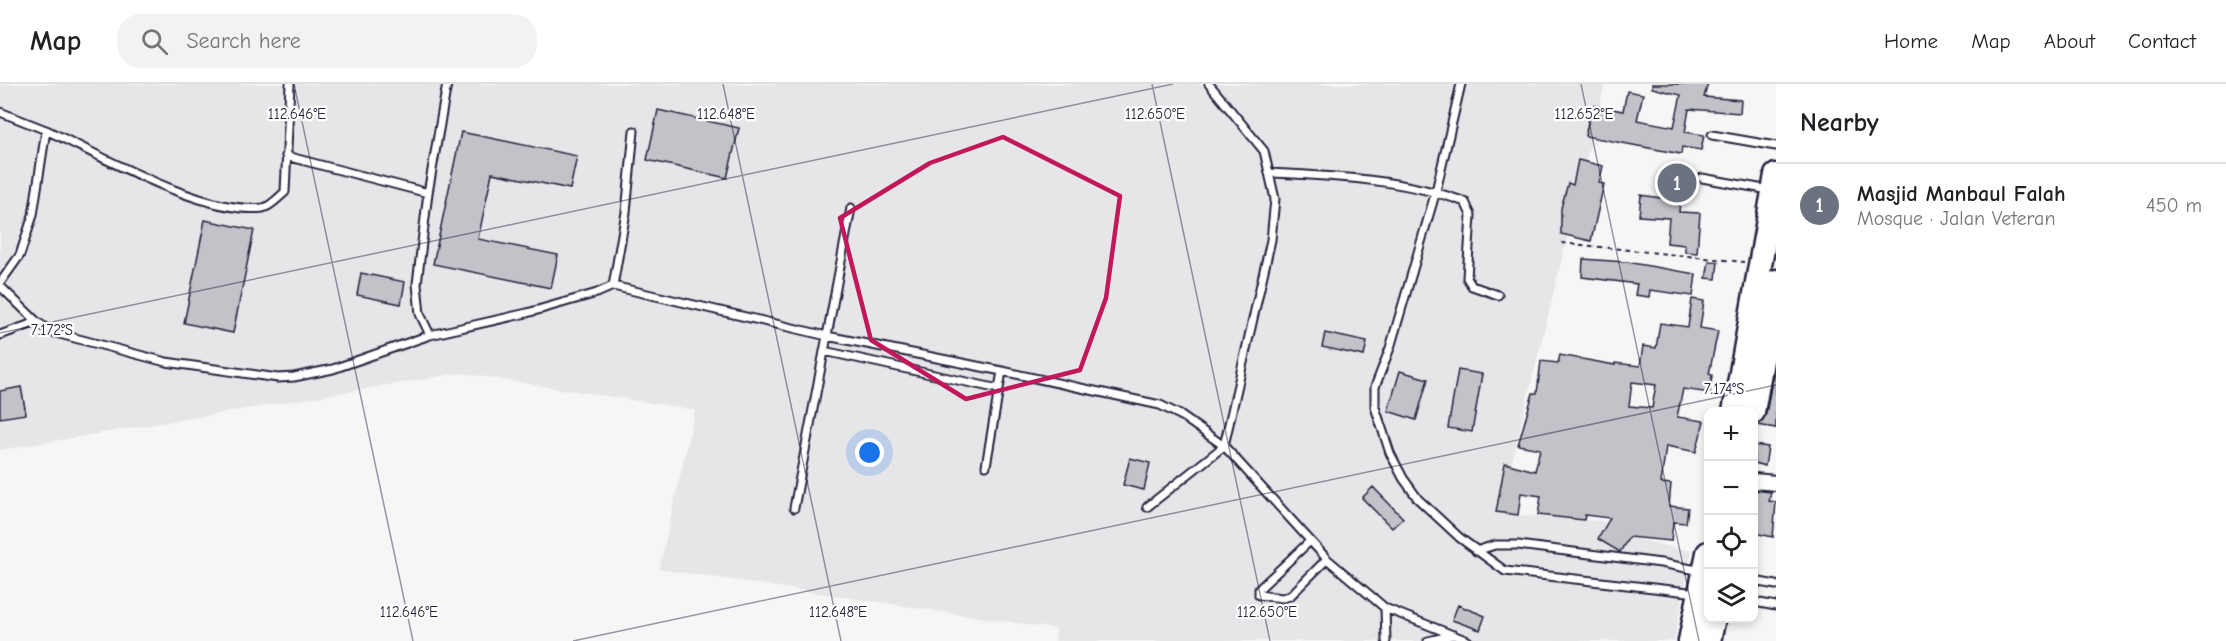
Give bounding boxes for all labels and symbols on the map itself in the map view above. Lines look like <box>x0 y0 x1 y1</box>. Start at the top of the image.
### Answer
text: 112.646°E <box>268 105 326 123</box>
text: 112.648°E <box>697 105 755 123</box>
text: 112.650°E <box>1125 105 1185 123</box>
text: 112.652°E <box>1555 105 1613 123</box>
pin: 1 <box>1658 160 1696 206</box>
text: 7.172°S <box>31 321 73 339</box>
text: 7.174°S <box>1704 380 1744 398</box>
your location <box>855 438 884 467</box>
text: 112.646°E <box>380 603 438 621</box>
text: 112.648°E <box>809 603 867 621</box>
text: 112.650°E <box>1237 603 1297 621</box>

